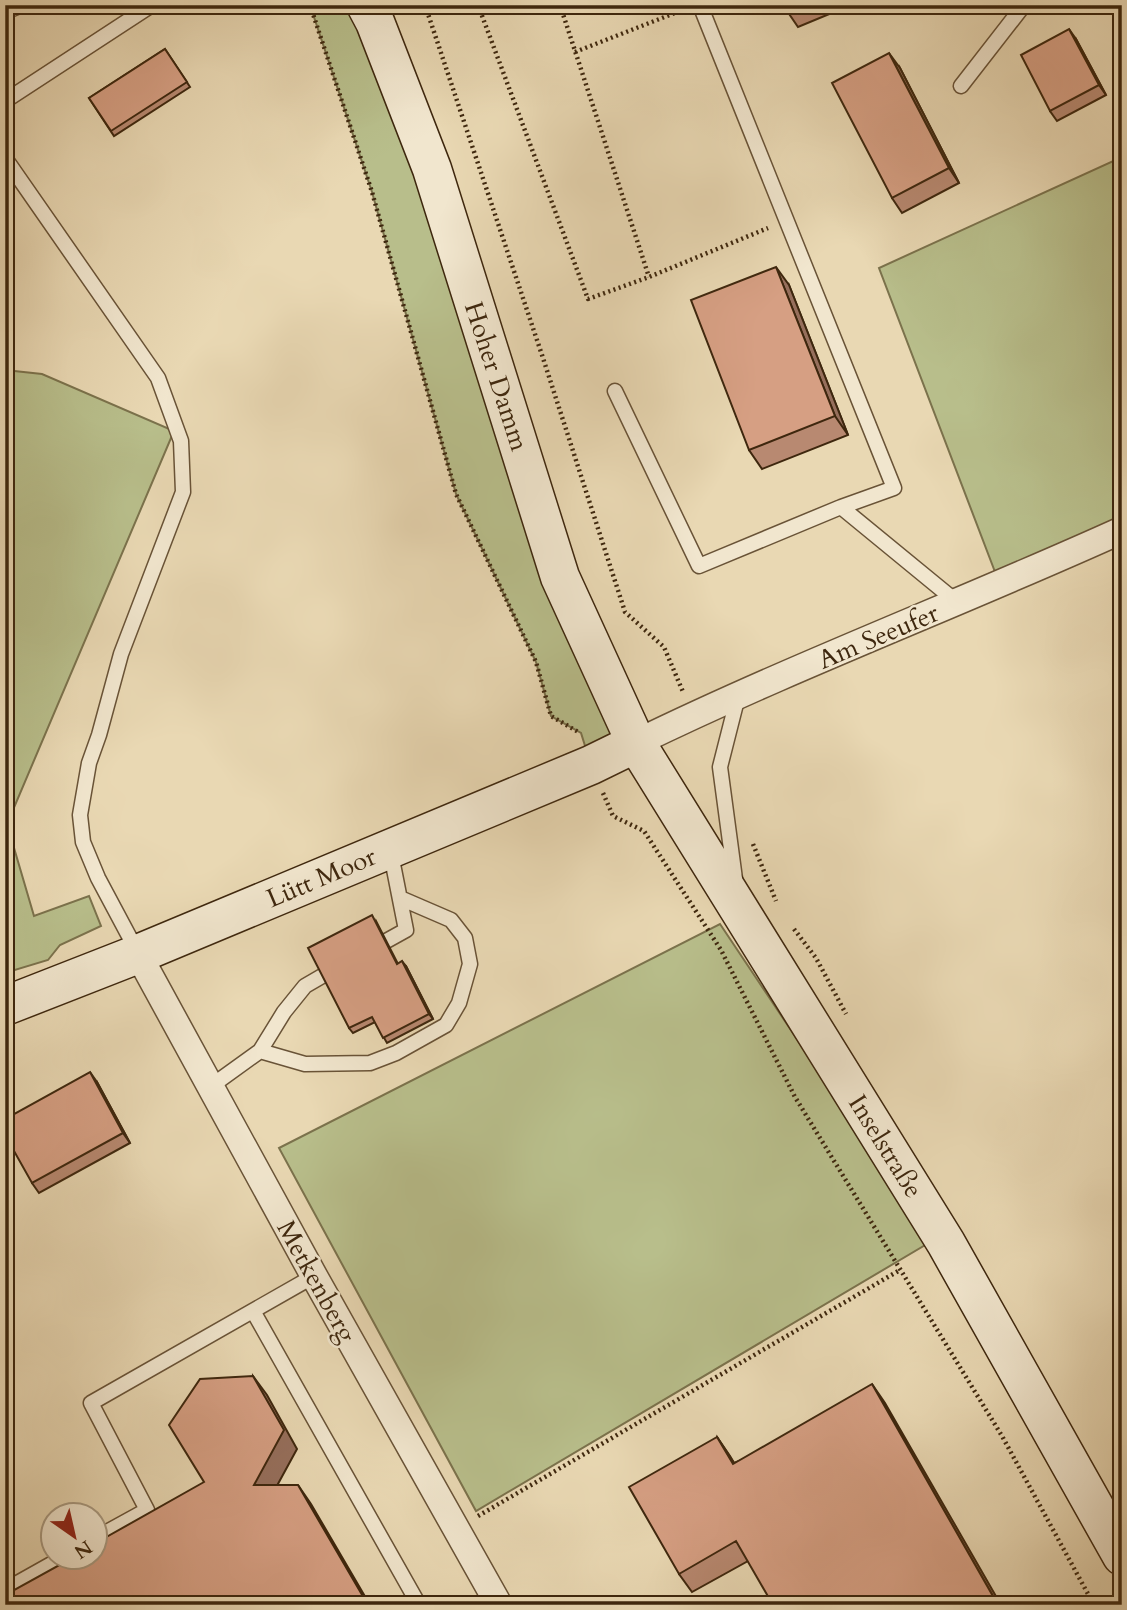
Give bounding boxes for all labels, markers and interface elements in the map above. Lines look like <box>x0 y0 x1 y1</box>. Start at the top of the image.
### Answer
street label: Hoher Damm <box>456 297 537 455</box>
street label: Am Seeufer <box>813 595 944 677</box>
street label: Lütt Moor <box>261 839 382 916</box>
street label: Inselstraße <box>840 1088 931 1205</box>
street label: Metkenberg <box>269 1214 365 1349</box>
north arrow <box>38 1502 108 1572</box>
text: N <box>68 1534 97 1565</box>

